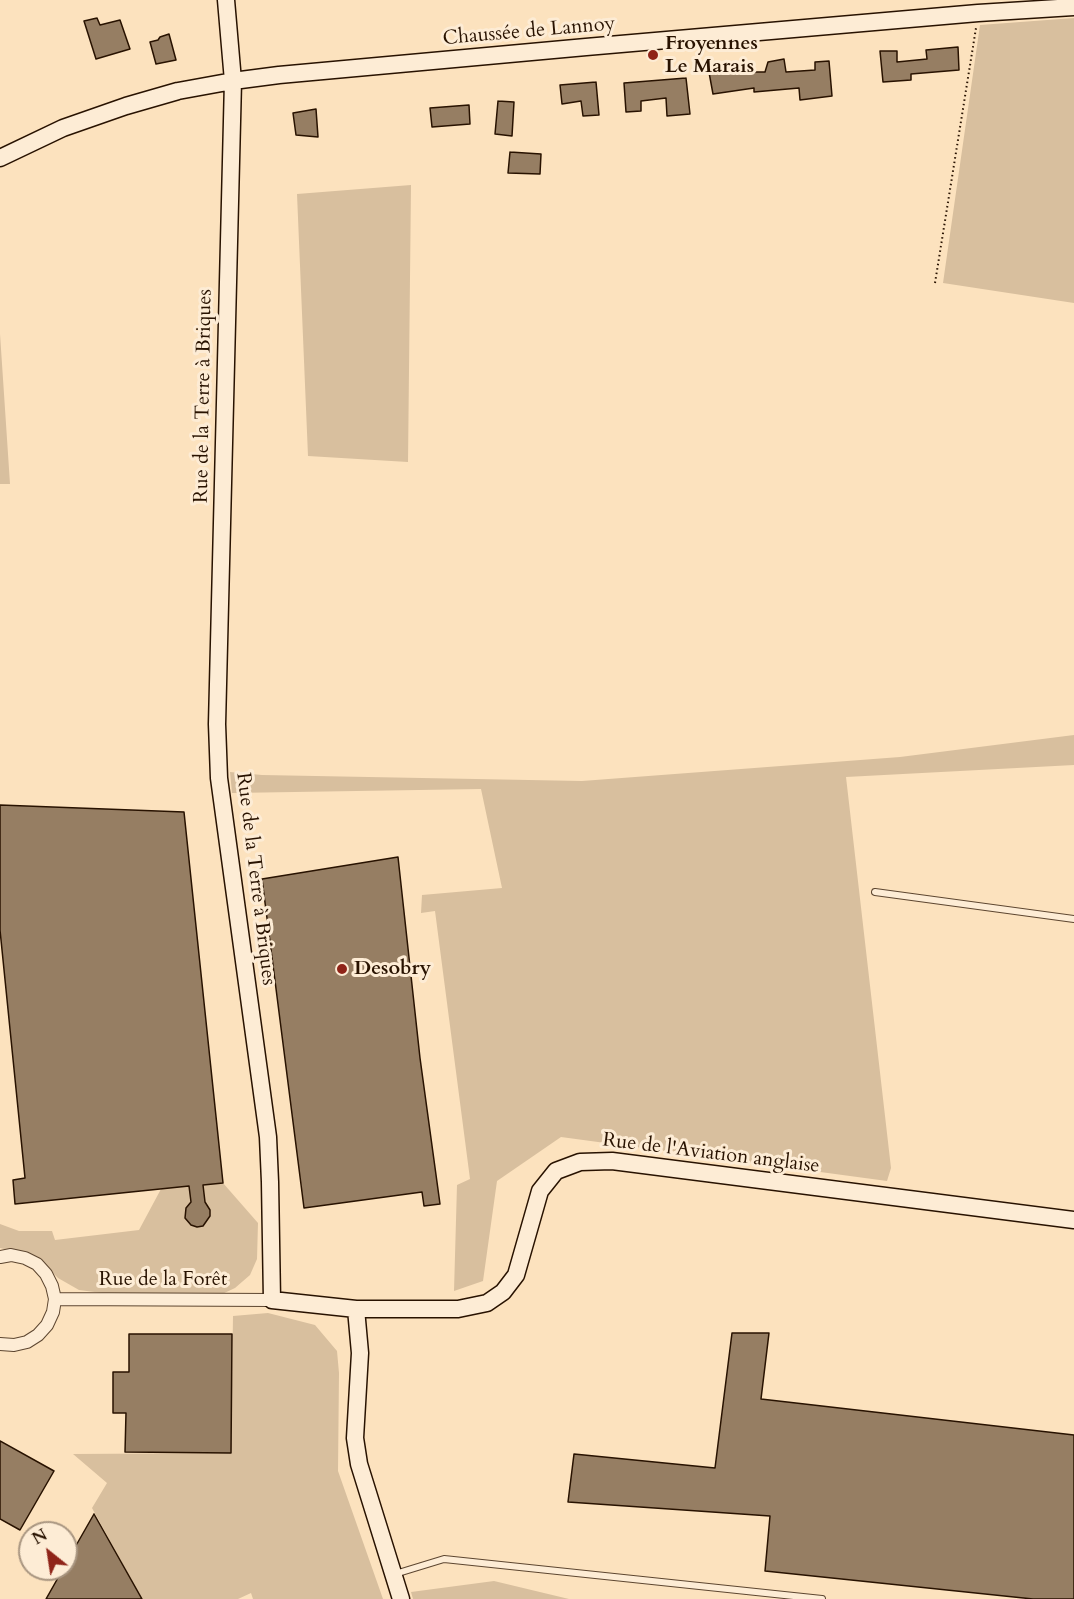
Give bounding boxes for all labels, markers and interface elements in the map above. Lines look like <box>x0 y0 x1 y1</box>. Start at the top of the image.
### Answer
street label: Chaussée de Lannoy <box>442 13 616 51</box>
place label: Froyennes Le Marais <box>665 32 758 79</box>
marker: Froyennes Le Marais <box>646 48 660 62</box>
street label: Rue de la Terre à Briques <box>190 289 218 503</box>
street label: Rue de la Terre à Briques <box>230 771 280 987</box>
place label: Desobry <box>354 957 431 981</box>
marker: Desobry <box>335 962 349 976</box>
street label: Rue de l'Aviation anglaise <box>601 1129 821 1179</box>
street label: Rue de la Forêt <box>99 1268 227 1292</box>
north arrow <box>18 1521 78 1581</box>
text: N <box>28 1524 52 1550</box>

